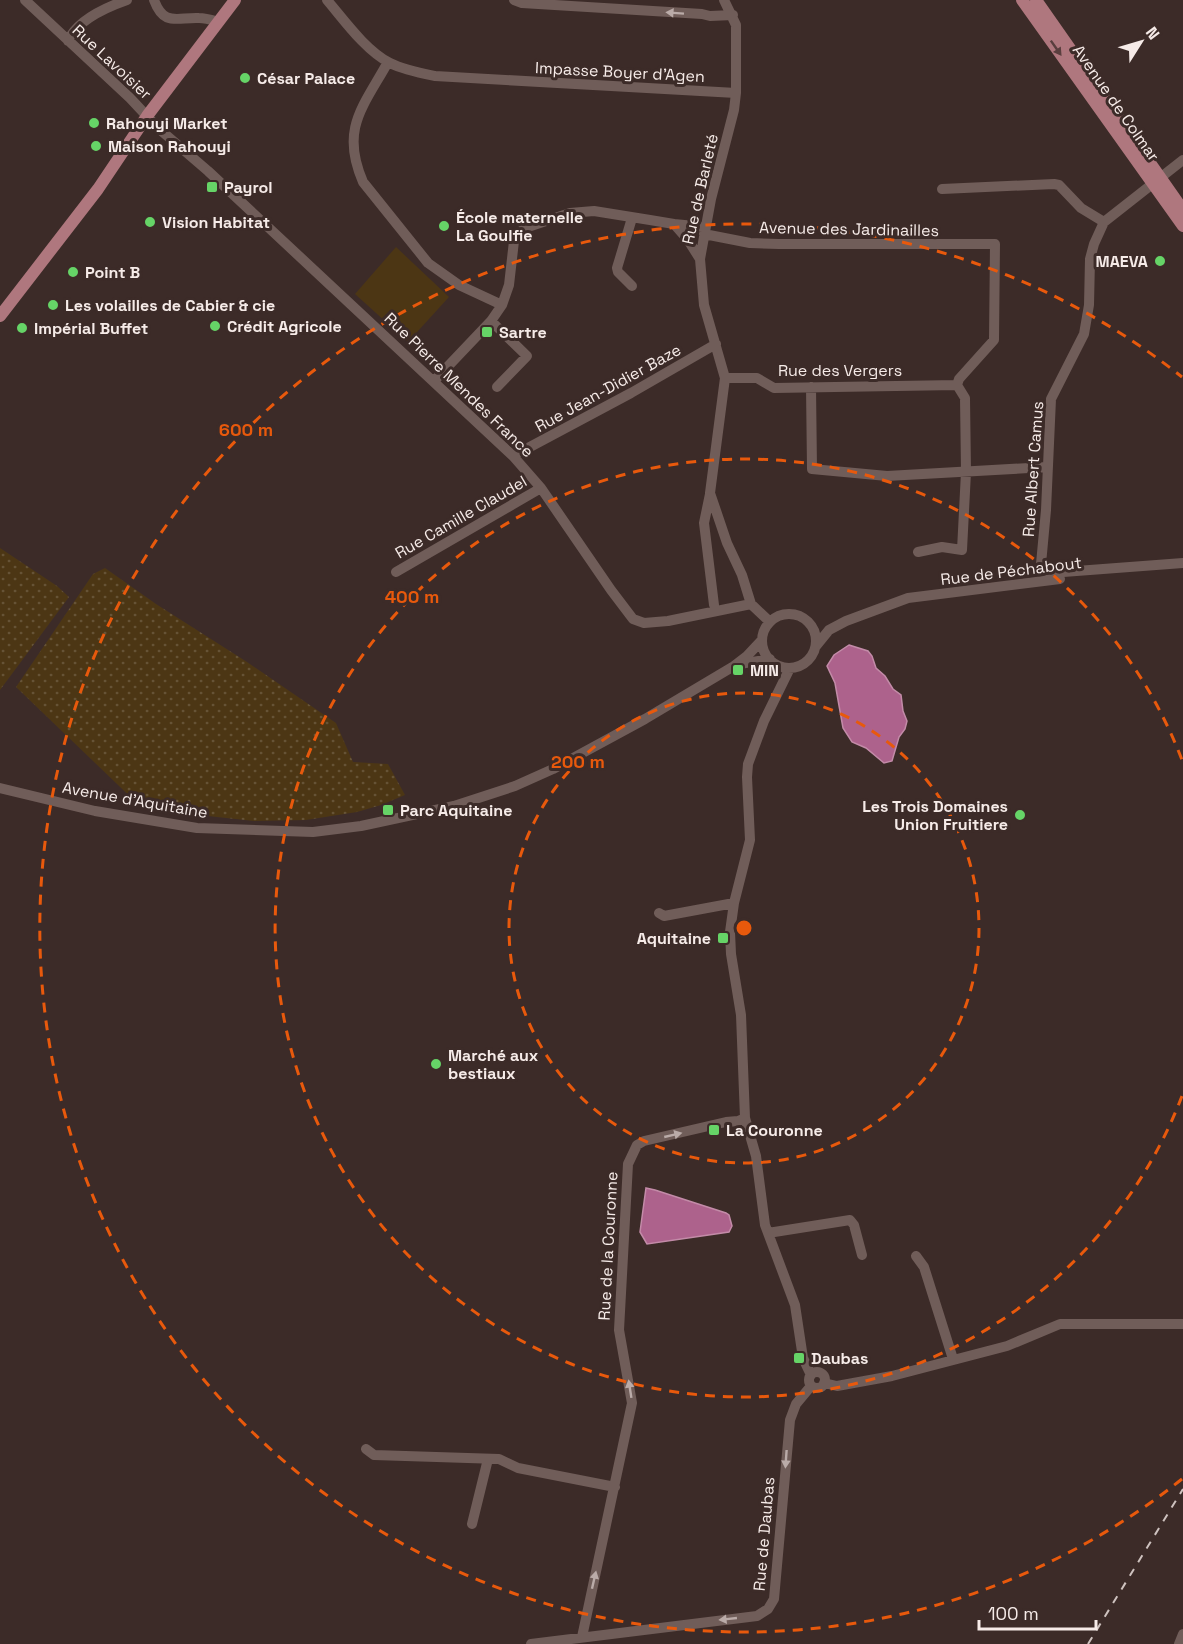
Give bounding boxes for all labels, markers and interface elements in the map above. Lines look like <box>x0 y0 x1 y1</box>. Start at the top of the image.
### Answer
one-way arrow <box>665 8 684 18</box>
north arrow <box>1111 12 1171 72</box>
street label: Rue Lavoisier <box>68 20 156 104</box>
text: N <box>1141 23 1164 44</box>
one-way arrow <box>1050 39 1062 55</box>
street label: Avenue de Colmar <box>1068 41 1164 165</box>
street label: Impasse Boyer d'Agen <box>535 57 705 87</box>
place label: César Palace <box>257 68 355 89</box>
marker: César Palace <box>238 71 252 85</box>
place label: Rahouyi Market <box>106 113 228 134</box>
marker: Rahouyi Market <box>87 116 101 130</box>
street label: Rue de Barleté <box>677 132 723 246</box>
place label: Maison Rahouyi <box>108 136 231 157</box>
marker: Maison Rahouyi <box>89 139 103 153</box>
place label: Payrol <box>224 177 272 198</box>
marker: Payrol <box>205 180 219 194</box>
place label: École maternelle La Goulfie <box>456 207 583 246</box>
place label: Vision Habitat <box>162 212 270 233</box>
marker: Vision Habitat <box>143 215 157 229</box>
street label: Avenue des Jardinailles <box>759 217 939 241</box>
marker: École maternelle La Goulfie <box>437 219 451 233</box>
place label: MAEVA <box>1096 251 1148 272</box>
marker: MAEVA <box>1153 254 1167 268</box>
place label: Point B <box>85 262 140 283</box>
marker: Point B <box>66 265 80 279</box>
place label: Les volailles de Cabier & cie <box>65 295 275 316</box>
marker: Les volailles de Cabier & cie <box>46 298 60 312</box>
street label: Rue Pierre Mendes France <box>380 308 538 462</box>
place label: Crédit Agricole <box>227 316 342 337</box>
place label: Impérial Buffet <box>34 318 148 339</box>
marker: Crédit Agricole <box>208 319 222 333</box>
marker: Impérial Buffet <box>15 321 29 335</box>
place label: Sartre <box>499 322 547 343</box>
marker: Sartre <box>480 325 494 339</box>
street label: Rue Jean-Didier Baze <box>531 339 685 437</box>
street label: Rue des Vergers <box>778 360 902 381</box>
street label: Rue Albert Camus <box>1018 400 1048 538</box>
text: 600 m <box>219 418 273 441</box>
street label: Rue Camille Claudel <box>391 471 531 563</box>
street label: Rue de Péchabout <box>939 552 1083 590</box>
text: 400 m <box>385 585 439 608</box>
place label: MIN <box>750 660 779 681</box>
marker: MIN <box>731 663 745 677</box>
text: 200 m <box>551 750 605 773</box>
street label: Avenue d'Aquitaine <box>61 777 209 823</box>
place label: Les Trois Domaines Union Fruitiere <box>862 796 1008 835</box>
place label: Parc Aquitaine <box>400 800 512 821</box>
marker: Parc Aquitaine <box>381 803 395 817</box>
marker: Les Trois Domaines Union Fruitiere <box>1013 808 1027 822</box>
centre of rings <box>734 918 754 938</box>
place label: Aquitaine <box>637 928 711 949</box>
marker: Aquitaine <box>716 931 730 945</box>
place label: Marché aux bestiaux <box>448 1045 539 1084</box>
marker: Marché aux bestiaux <box>429 1057 443 1071</box>
place label: La Couronne <box>726 1120 823 1141</box>
marker: La Couronne <box>707 1123 721 1137</box>
one-way arrow <box>664 1129 682 1139</box>
street label: Rue de la Couronne <box>594 1171 622 1321</box>
place label: Daubas <box>811 1348 868 1369</box>
marker: Daubas <box>792 1351 806 1365</box>
one-way arrow <box>625 1380 634 1399</box>
one-way arrow <box>781 1450 791 1469</box>
street label: Rue de Daubas <box>749 1476 779 1592</box>
one-way arrow <box>590 1570 599 1589</box>
scale bar <box>979 1593 1096 1631</box>
text: 100 m <box>988 1602 1039 1625</box>
one-way arrow <box>718 1614 737 1624</box>

